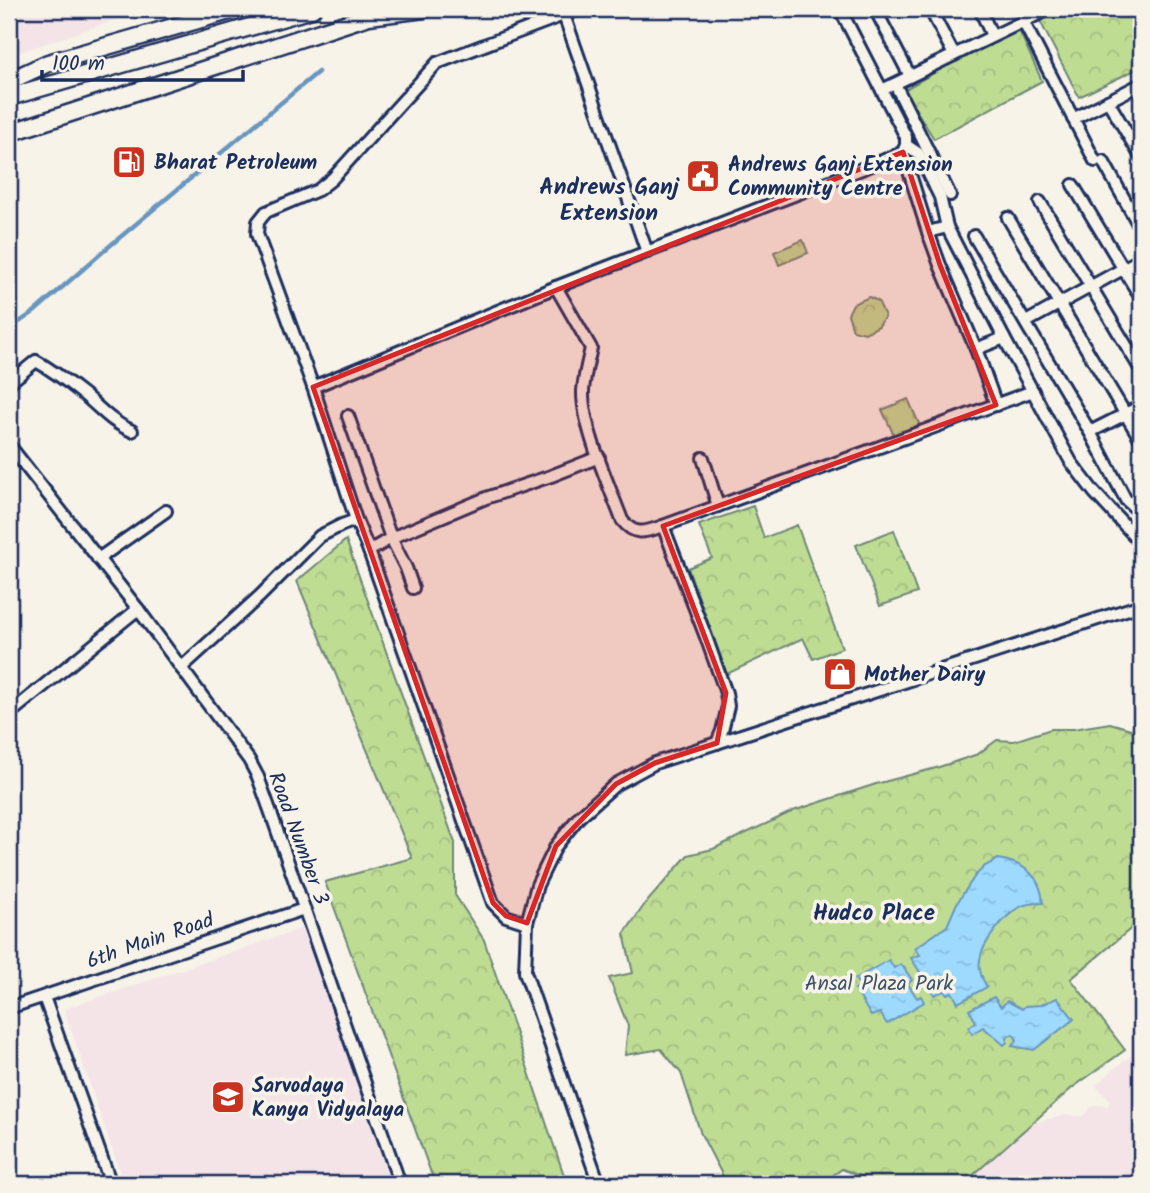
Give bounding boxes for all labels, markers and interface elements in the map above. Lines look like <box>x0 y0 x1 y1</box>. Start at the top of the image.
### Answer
scale bar <box>42 38 243 82</box>
text: 100 m <box>52 48 105 81</box>
fuel station icon: Bharat Petroleum <box>110 143 148 181</box>
place label: Bharat Petroleum <box>154 147 317 180</box>
place label: Andrews Ganj Extension Community Centre <box>728 149 953 206</box>
public building icon: Andrews Ganj Extension Community Centre <box>684 157 722 195</box>
district label: Andrews Ganj Extension <box>539 170 681 232</box>
shop icon: Mother Dairy <box>821 655 859 693</box>
place label: Mother Dairy <box>864 659 985 692</box>
street label: Road Number 3 <box>258 767 337 910</box>
district label: Hudco Place <box>813 896 935 932</box>
street label: 6th Main Road <box>82 904 219 979</box>
park label: Ansal Plaza Park <box>805 968 953 1001</box>
place label: Sarvodaya Kanya Vidyalaya <box>252 1070 404 1127</box>
school or university icon: Sarvodaya Kanya Vidyalaya <box>209 1078 247 1116</box>

